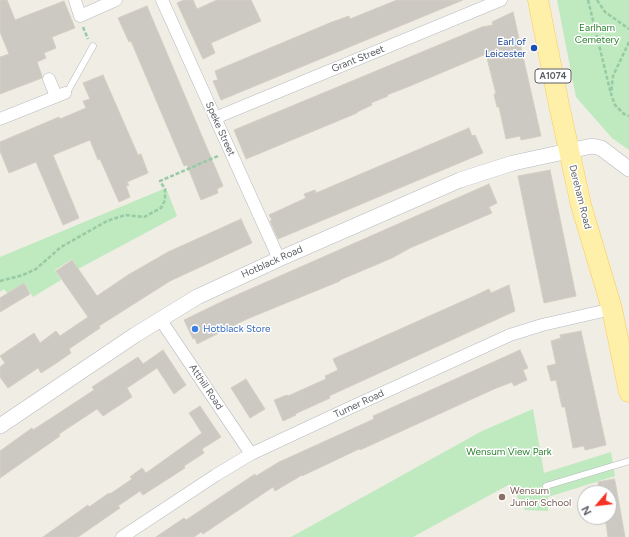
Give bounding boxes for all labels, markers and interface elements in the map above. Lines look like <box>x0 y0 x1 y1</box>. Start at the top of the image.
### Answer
park label: Earlham Cemetery <box>575 22 619 46</box>
place label: Earl of Leicester <box>485 36 526 60</box>
street label: Grant Street <box>330 43 386 75</box>
marker: Earl of Leicester <box>529 43 539 53</box>
road number: A1074 <box>535 69 571 83</box>
street label: Speke Street <box>203 100 237 158</box>
street label: Dereham Road <box>566 164 594 230</box>
street label: Hotblack Road <box>239 243 305 281</box>
place label: Hotblack Store <box>203 323 271 335</box>
marker: Hotblack Store <box>190 324 200 334</box>
street label: Atthill Road <box>186 362 226 412</box>
street label: Turner Road <box>332 387 386 421</box>
park label: Wensum View Park <box>466 446 552 458</box>
place label: Wensum Junior School <box>510 485 571 508</box>
north arrow <box>577 485 617 525</box>
marker: Wensum Junior School <box>497 492 507 502</box>
text: N <box>579 504 595 517</box>

